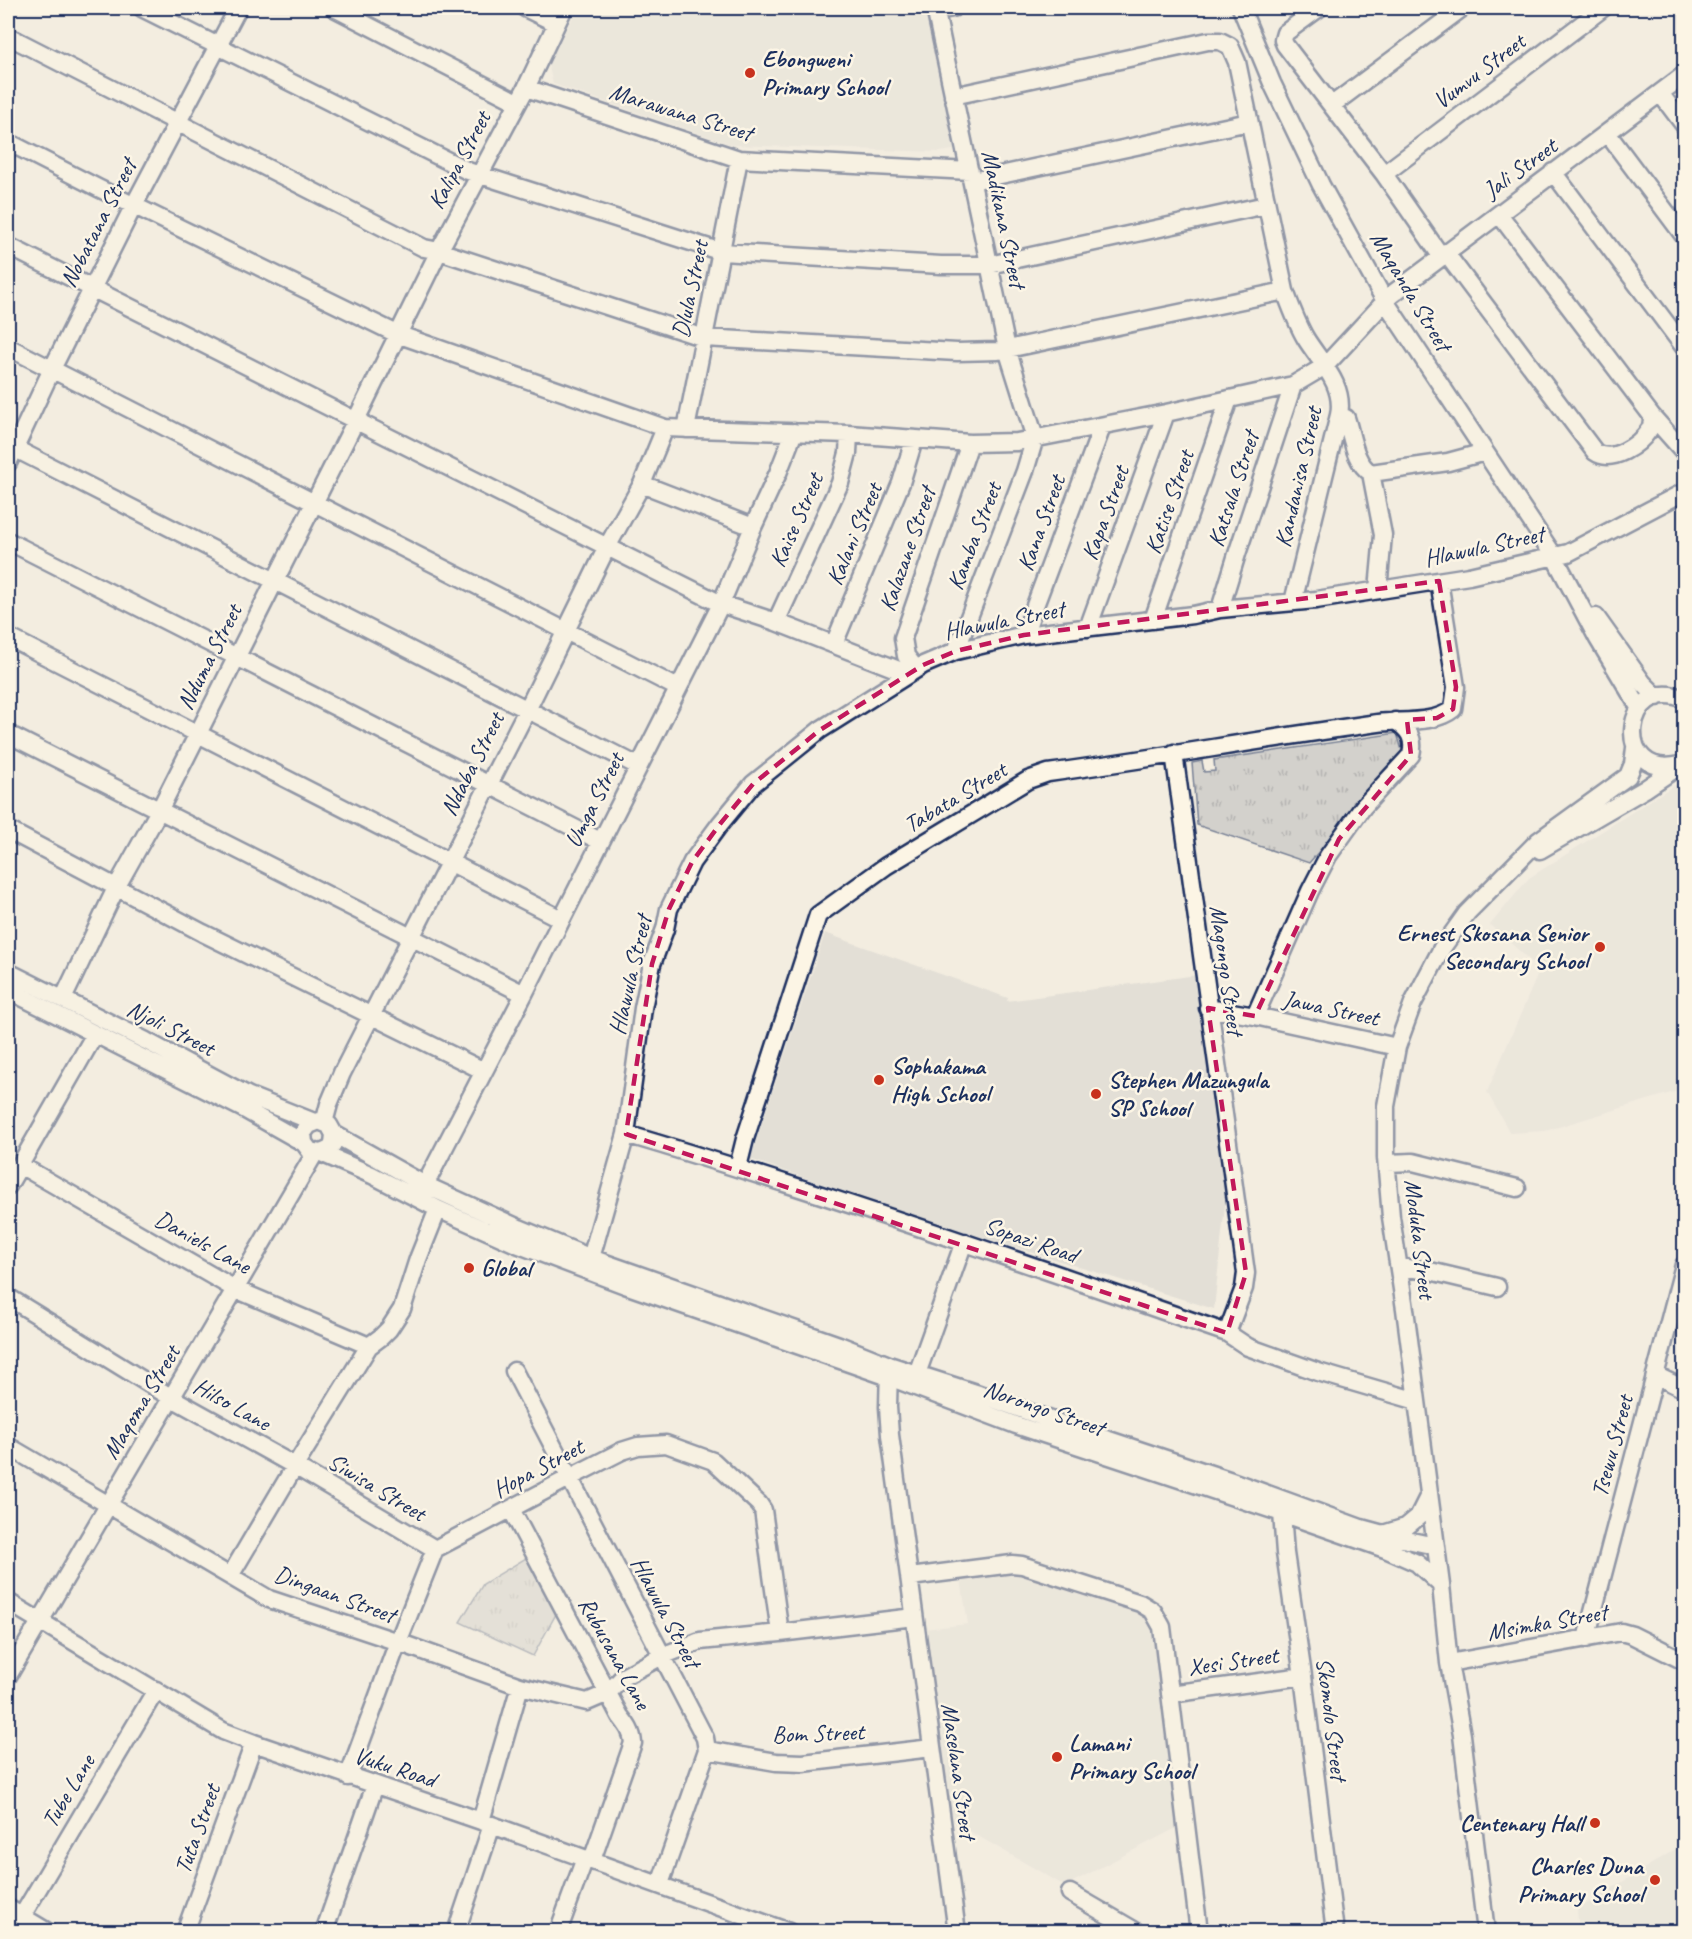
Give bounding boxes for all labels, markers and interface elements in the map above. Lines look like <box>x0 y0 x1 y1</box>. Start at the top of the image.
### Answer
street label: Vumvu Street <box>1427 25 1533 115</box>
place label: Ebongweni Primary School <box>762 44 892 102</box>
marker: Ebongweni Primary School <box>743 66 757 80</box>
street label: Marawana Street <box>606 76 759 149</box>
street label: Kalipa Street <box>421 104 498 214</box>
street label: Jali Street <box>1476 130 1564 205</box>
street label: Madikana Street <box>975 148 1034 293</box>
street label: Nobatana Street <box>53 151 145 292</box>
street label: Maqanda Street <box>1363 226 1460 359</box>
street label: Dlula Street <box>665 236 715 340</box>
street label: Kandanisa Street <box>1267 402 1329 550</box>
street label: Katsala Street <box>1200 425 1267 550</box>
street label: Katise Street <box>1137 444 1201 558</box>
street label: Kapa Street <box>1074 460 1137 564</box>
street label: Kaise Street <box>762 467 831 572</box>
street label: Kana Street <box>1010 469 1073 575</box>
street label: Kamba Street <box>940 476 1009 594</box>
street label: Kalani Street <box>819 477 890 590</box>
street label: Kalazane Street <box>872 480 943 615</box>
street label: Hlawula Street <box>1421 518 1550 573</box>
street label: Hlawula Street <box>941 593 1070 646</box>
street label: Nduma Street <box>170 597 249 715</box>
street label: Ndaba Street <box>433 705 512 821</box>
street label: Umga Street <box>557 746 632 852</box>
street label: Tabata Street <box>898 754 1014 839</box>
street label: Magongo Street <box>1203 903 1251 1040</box>
street label: Hlawula Street <box>602 909 659 1038</box>
place label: Ernest Skosana Senior Secondary School <box>1397 918 1593 976</box>
marker: Ernest Skosana Senior Secondary School <box>1593 940 1607 954</box>
street label: Jawa Street <box>1279 983 1384 1033</box>
street label: Njoli Street <box>122 993 222 1064</box>
place label: Sophakama High School <box>891 1051 994 1109</box>
place label: Stephen Mazungula SP School <box>1108 1065 1270 1123</box>
marker: Sophakama High School <box>872 1073 886 1087</box>
marker: Stephen Mazungula SP School <box>1089 1087 1103 1101</box>
street label: Moduka Street <box>1398 1177 1442 1303</box>
street label: Daniels Lane <box>150 1203 258 1282</box>
street label: Sopazi Road <box>980 1210 1085 1271</box>
place label: Global <box>481 1253 536 1283</box>
marker: Global <box>462 1261 476 1275</box>
street label: Maqoma Street <box>95 1338 188 1464</box>
street label: Hilso Lane <box>188 1371 278 1438</box>
street label: Norongo Street <box>980 1373 1111 1444</box>
street label: Tsewu Street <box>1584 1390 1640 1500</box>
street label: Hopa Street <box>488 1431 590 1504</box>
street label: Siwisa Street <box>322 1446 433 1529</box>
street label: Hlawula Street <box>624 1551 709 1675</box>
street label: Dingaan Street <box>270 1558 402 1631</box>
street label: Rubusana Lane <box>572 1592 659 1716</box>
street label: Msimka Street <box>1485 1596 1612 1647</box>
street label: Xesi Street <box>1186 1640 1282 1682</box>
street label: Skomolo Street <box>1310 1656 1355 1785</box>
street label: Maselana Street <box>935 1701 984 1844</box>
street label: Bom Street <box>772 1716 867 1750</box>
place label: Lamani Primary School <box>1069 1728 1199 1786</box>
street label: Vuku Road <box>350 1740 443 1795</box>
street label: Tube Lane <box>34 1747 103 1833</box>
marker: Lamani Primary School <box>1050 1750 1064 1764</box>
street label: Tuta Street <box>167 1778 228 1878</box>
place label: Centenary Hall <box>1460 1808 1588 1838</box>
marker: Centenary Hall <box>1588 1816 1602 1830</box>
place label: Charles Duna Primary School <box>1518 1851 1648 1909</box>
marker: Charles Duna Primary School <box>1648 1873 1662 1887</box>

